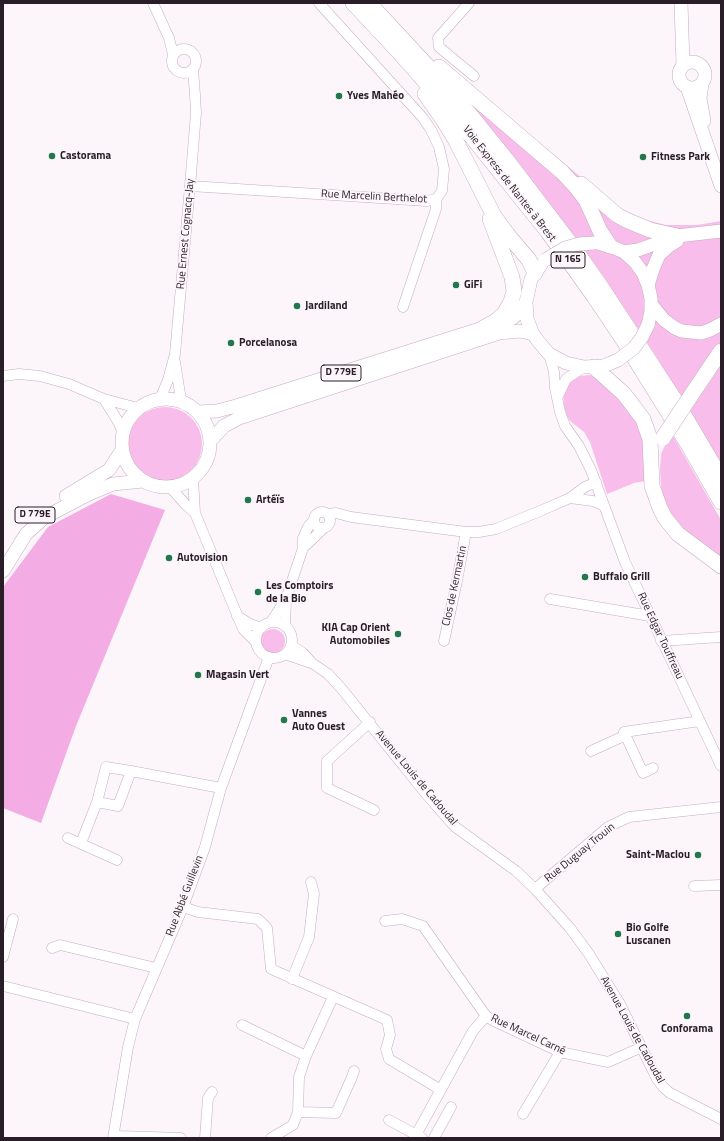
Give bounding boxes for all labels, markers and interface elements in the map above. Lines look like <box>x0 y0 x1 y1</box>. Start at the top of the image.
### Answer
place label: Yves Mahéo <box>347 89 404 103</box>
marker: Yves Mahéo <box>334 91 344 101</box>
street label: Voie Express de Nantes à Brest <box>460 123 558 245</box>
place label: Castorama <box>60 149 111 163</box>
place label: Fitness Park <box>651 150 710 164</box>
marker: Castorama <box>47 151 57 161</box>
marker: Fitness Park <box>638 152 648 162</box>
street label: Rue Ernest Cognacq-Jay <box>175 178 197 290</box>
street label: Rue Marcelin Berthelot <box>321 188 427 206</box>
road number: N 165 <box>551 252 585 268</box>
place label: GiFi <box>464 278 482 292</box>
marker: GiFi <box>451 280 461 290</box>
place label: Jardiland <box>305 299 348 313</box>
marker: Jardiland <box>292 301 302 311</box>
place label: Porcelanosa <box>239 336 297 350</box>
marker: Porcelanosa <box>226 338 236 348</box>
road number: D 779E <box>321 365 361 381</box>
place label: Artéïs <box>256 493 284 507</box>
marker: Artéïs <box>243 495 253 505</box>
road number: D 779E <box>15 507 55 523</box>
street label: Clos de Kermartin <box>440 545 470 627</box>
place label: Autovision <box>177 551 228 565</box>
marker: Autovision <box>164 553 174 563</box>
place label: Buffalo Grill <box>593 570 650 584</box>
marker: Buffalo Grill <box>580 572 590 582</box>
place label: Les Comptoirs de la Bio <box>266 579 333 605</box>
marker: Les Comptoirs de la Bio <box>253 587 263 597</box>
street label: Rue Edgar Touffreau <box>634 591 686 681</box>
place label: KIA Cap Orient Automobiles <box>321 621 390 647</box>
marker: KIA Cap Orient Automobiles <box>393 629 403 639</box>
place label: Magasin Vert <box>206 668 269 682</box>
marker: Magasin Vert <box>193 670 203 680</box>
place label: Vannes Auto Ouest <box>292 707 345 733</box>
marker: Vannes Auto Ouest <box>279 715 289 725</box>
street label: Avenue Louis de Cadoudal <box>372 728 460 828</box>
street label: Rue Duguay Trouin <box>542 821 618 885</box>
place label: Saint-Maclou <box>626 848 690 862</box>
marker: Saint-Maclou <box>693 850 703 860</box>
street label: Rue Abbé Guillevin <box>163 854 207 938</box>
place label: Bio Golfe Luscanen <box>626 921 671 947</box>
marker: Bio Golfe Luscanen <box>613 929 623 939</box>
street label: Avenue Louis de Cadoudal <box>597 974 667 1086</box>
marker: Conforama <box>682 1011 692 1021</box>
street label: Rue Marcel Carné <box>488 1012 568 1058</box>
place label: Conforama <box>661 1022 713 1036</box>

